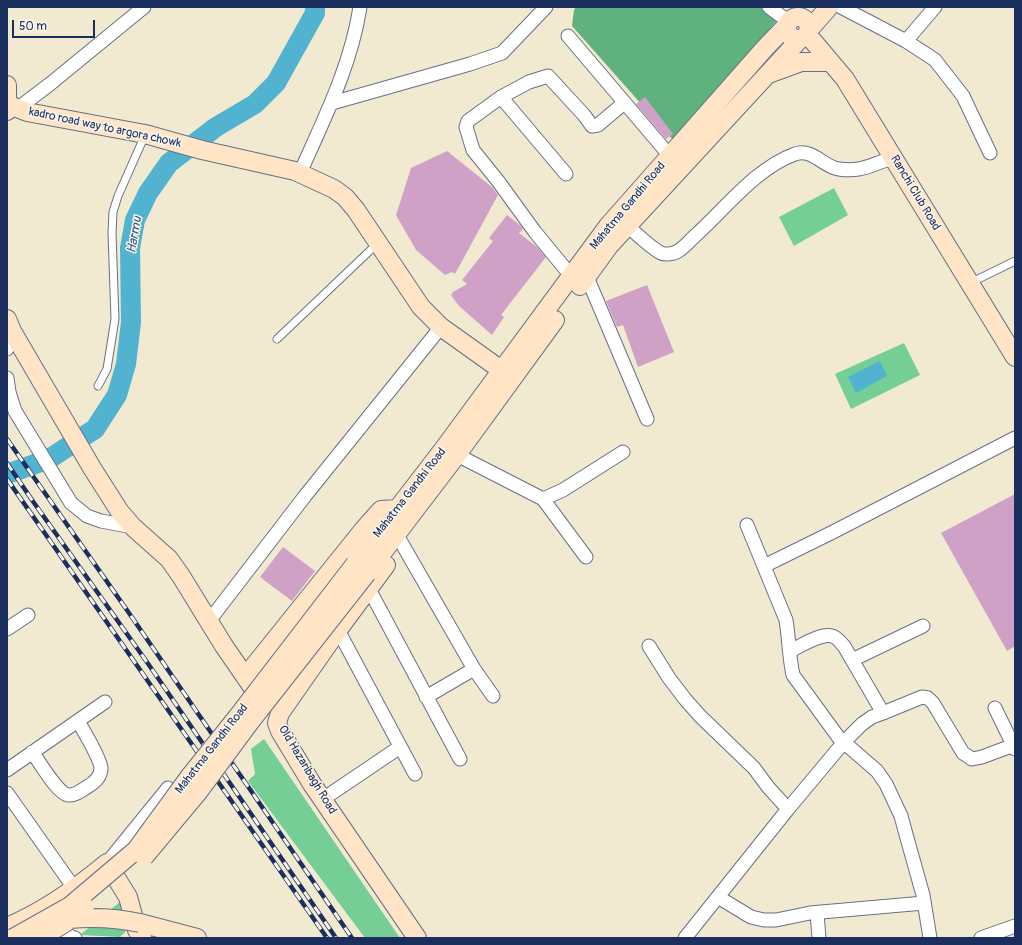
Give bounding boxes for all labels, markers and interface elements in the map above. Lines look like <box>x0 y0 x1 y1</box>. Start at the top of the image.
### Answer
scale bar <box>14 12 97 38</box>
text: 50 m <box>19 19 47 34</box>
street label: kadro road way to argora chowk <box>28 105 182 151</box>
street label: Ranchi Club Road <box>887 153 943 233</box>
street label: Mahatma Gandhi Road <box>587 159 669 253</box>
water label: Harmu <box>124 215 146 255</box>
street label: Mahatma Gandhi Road <box>370 445 450 541</box>
street label: Mahatma Gandhi Road <box>172 701 252 797</box>
street label: Old Hazaribagh Road <box>275 723 339 817</box>

